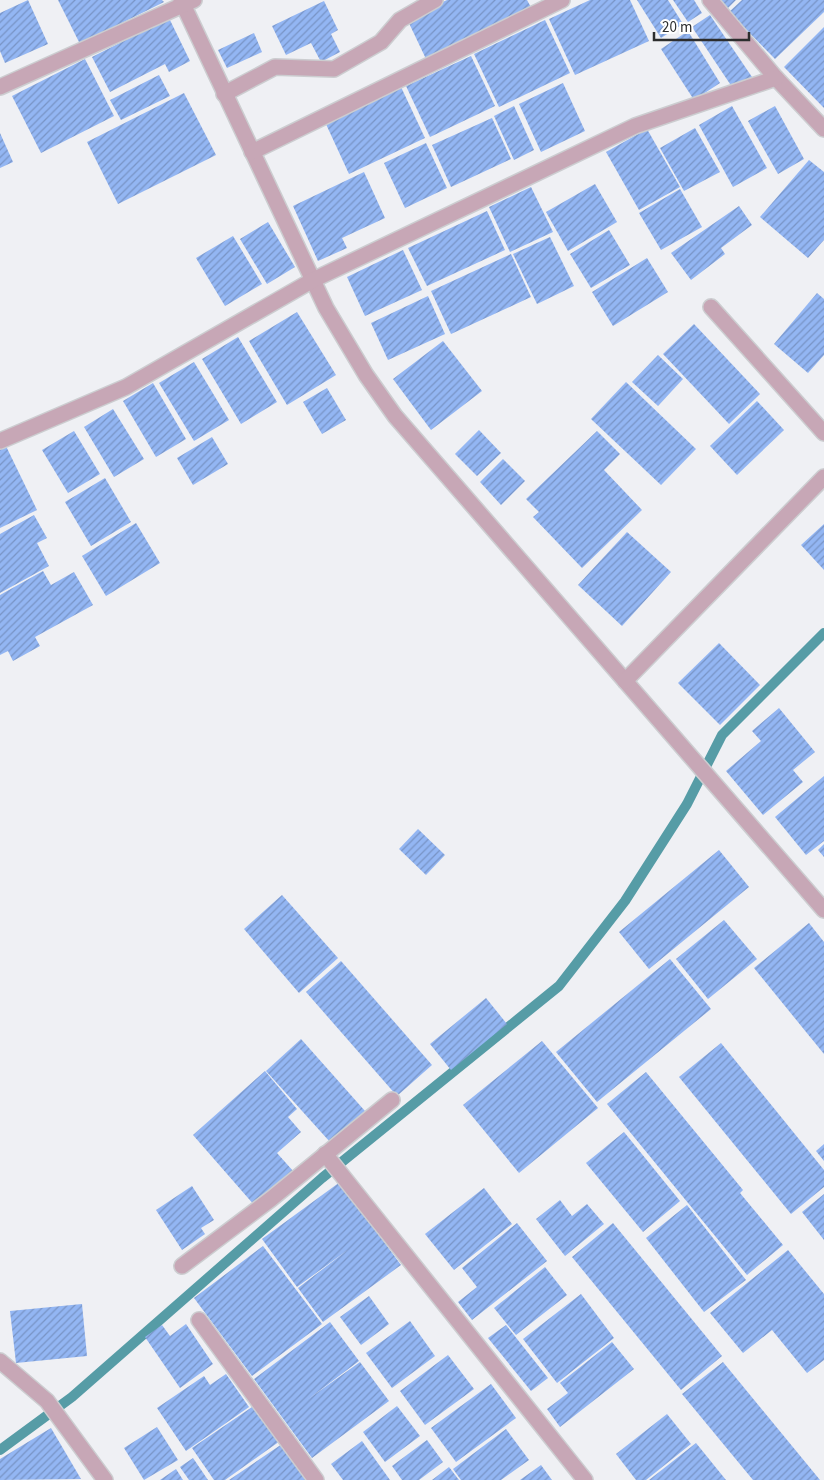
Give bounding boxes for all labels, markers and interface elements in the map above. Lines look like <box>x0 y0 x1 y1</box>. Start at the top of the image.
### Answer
scale bar <box>654 10 749 42</box>
text: 20 m <box>662 17 692 38</box>

